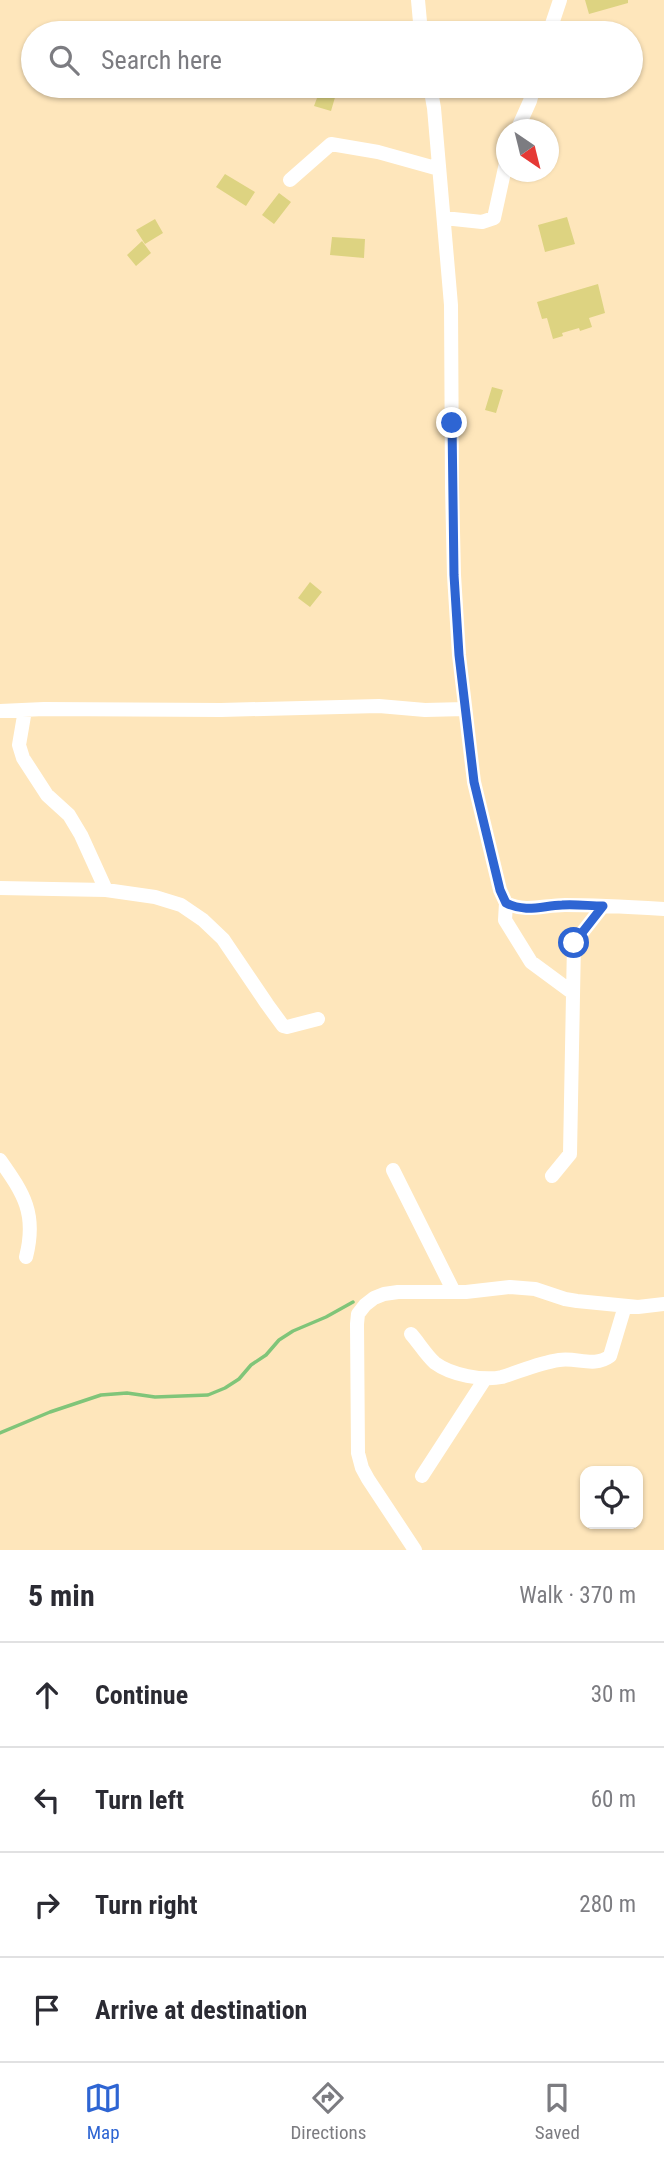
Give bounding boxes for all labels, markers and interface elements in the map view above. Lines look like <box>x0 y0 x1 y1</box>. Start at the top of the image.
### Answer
search box <box>21 21 643 98</box>
icon: search <box>45 41 83 79</box>
text: Search here <box>101 45 222 75</box>
north arrow <box>496 119 559 182</box>
route end <box>436 407 467 438</box>
route start <box>558 927 589 958</box>
map controls <box>580 1466 643 1529</box>
button: locate <box>580 1466 643 1529</box>
text: 5 min <box>28 1578 95 1613</box>
text: Walk · 370 m <box>519 1582 636 1609</box>
icon: ahead <box>28 1676 66 1714</box>
text: Continue <box>95 1680 188 1710</box>
text: 30 m <box>591 1681 636 1708</box>
icon: left <box>28 1781 66 1819</box>
text: Turn left <box>95 1785 184 1815</box>
text: 60 m <box>591 1786 636 1813</box>
icon: right <box>28 1886 66 1924</box>
text: Turn right <box>95 1890 197 1920</box>
text: 280 m <box>579 1891 636 1918</box>
icon: arrive <box>28 1991 66 2029</box>
text: Arrive at destination <box>95 1995 307 2025</box>
tab: Map <box>84 2079 122 2144</box>
tab: Directions <box>290 2079 366 2144</box>
tab: Saved <box>535 2079 580 2144</box>

